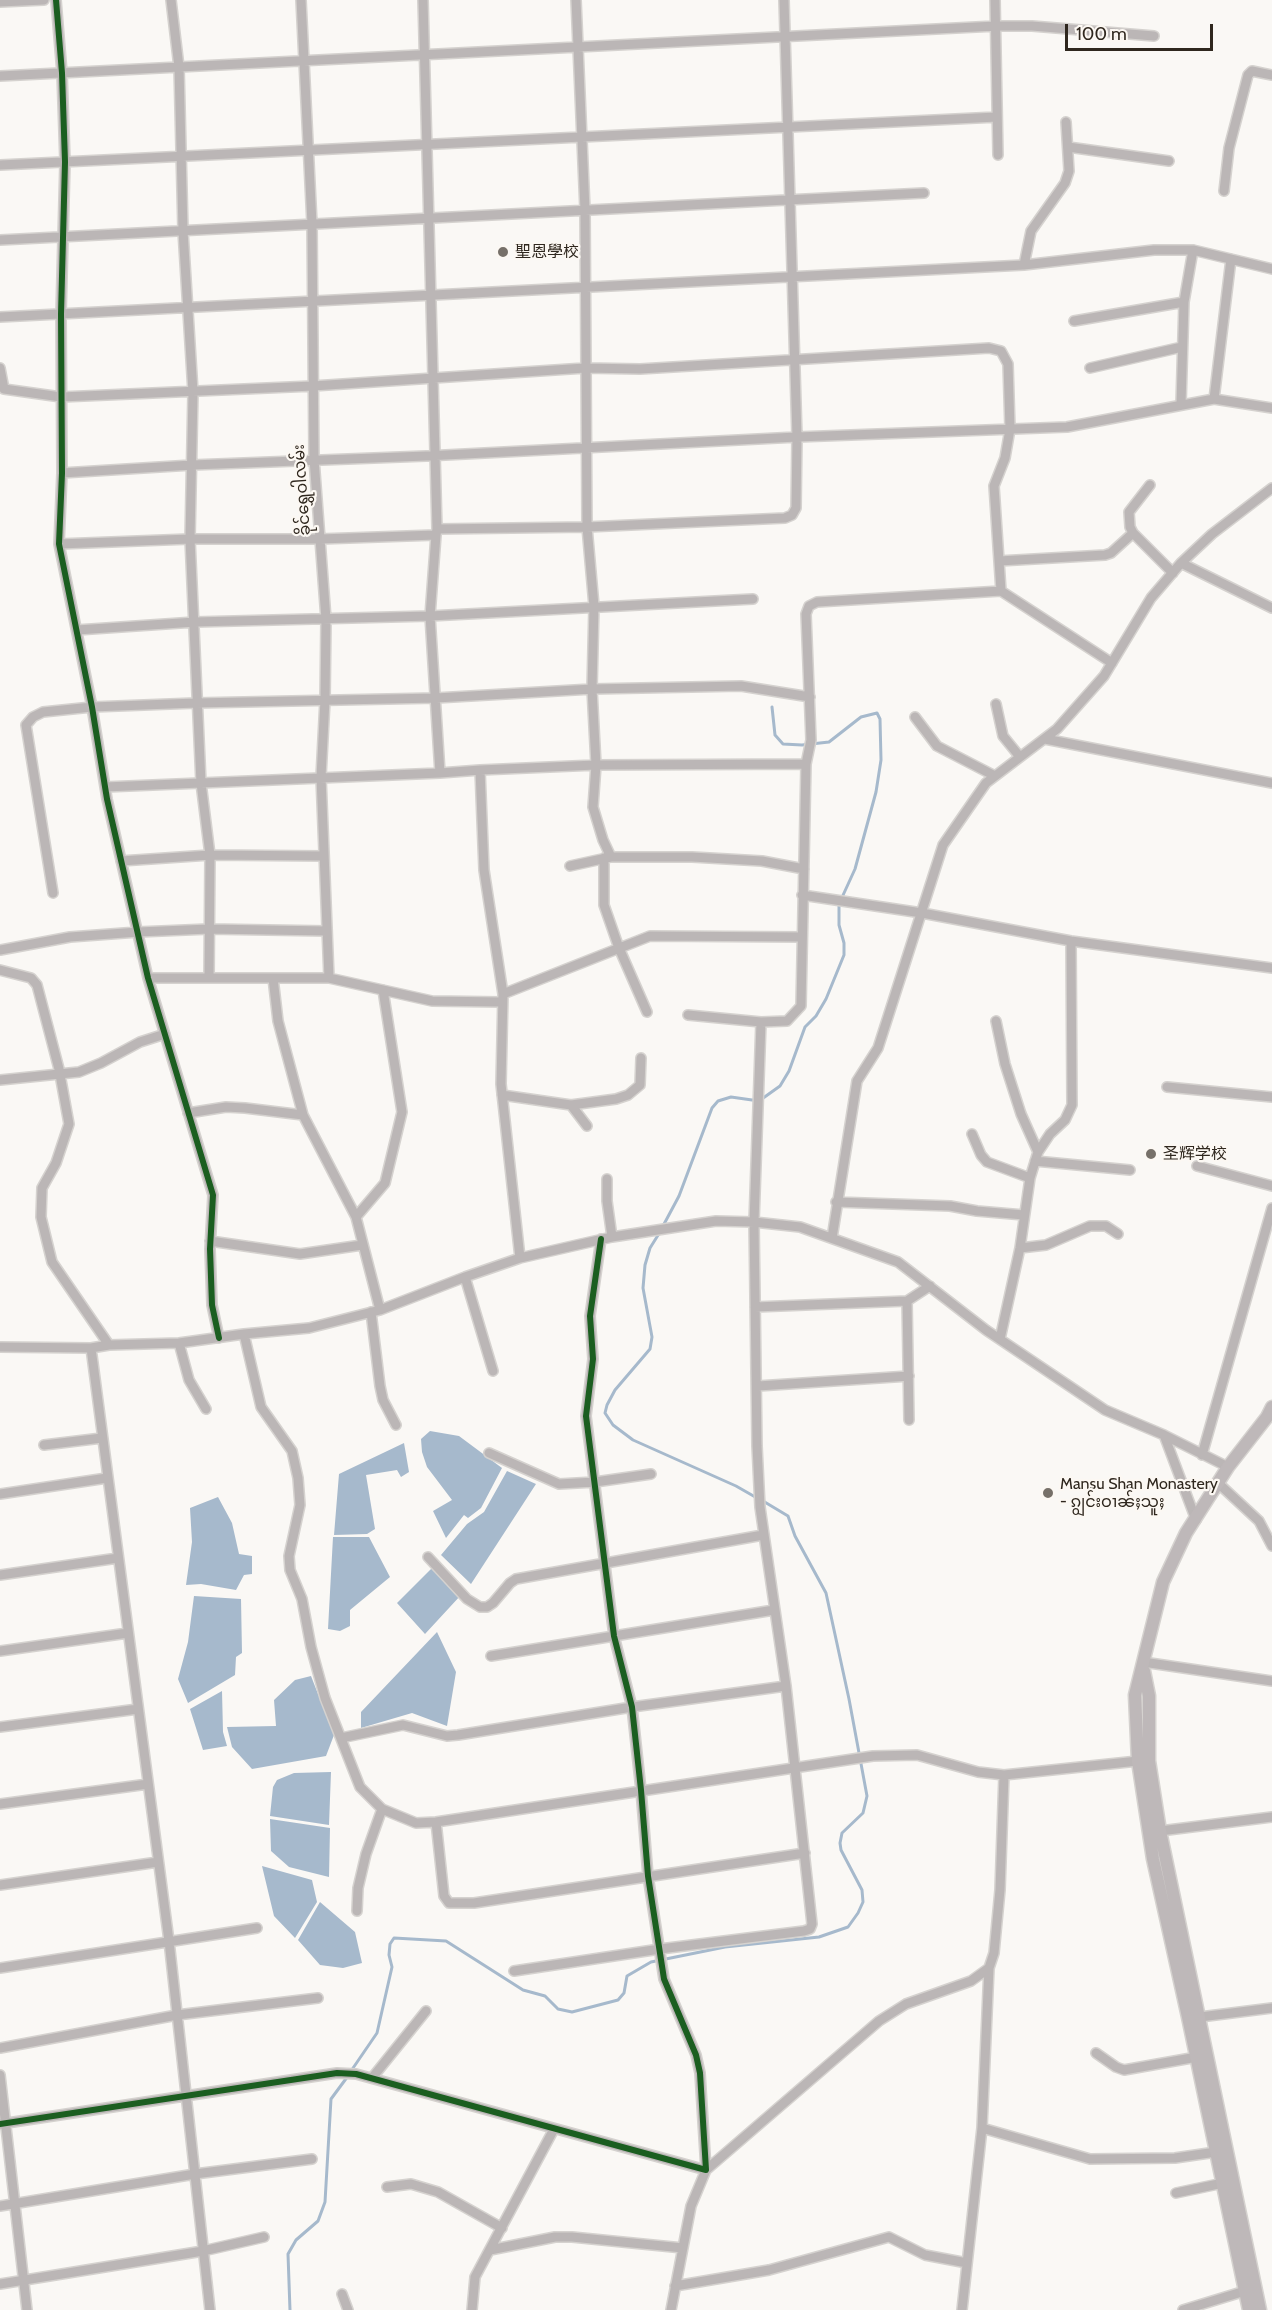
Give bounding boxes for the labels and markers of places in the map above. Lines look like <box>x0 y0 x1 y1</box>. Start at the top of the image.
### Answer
place label: 聖恩學校 <box>515 242 579 262</box>
marker: 聖恩學校 <box>496 245 510 259</box>
place label: 圣辉学校 <box>1163 1144 1227 1164</box>
marker: 圣辉学校 <box>1144 1147 1158 1161</box>
place label: Mansu Shan Monastery - ၵျွင်းဝၢၼ်ႈသူႈ <box>1060 1474 1218 1512</box>
marker: Mansu Shan Monastery - ၵျွင်းဝၢၼ်ႈသူႈ <box>1041 1486 1055 1500</box>

